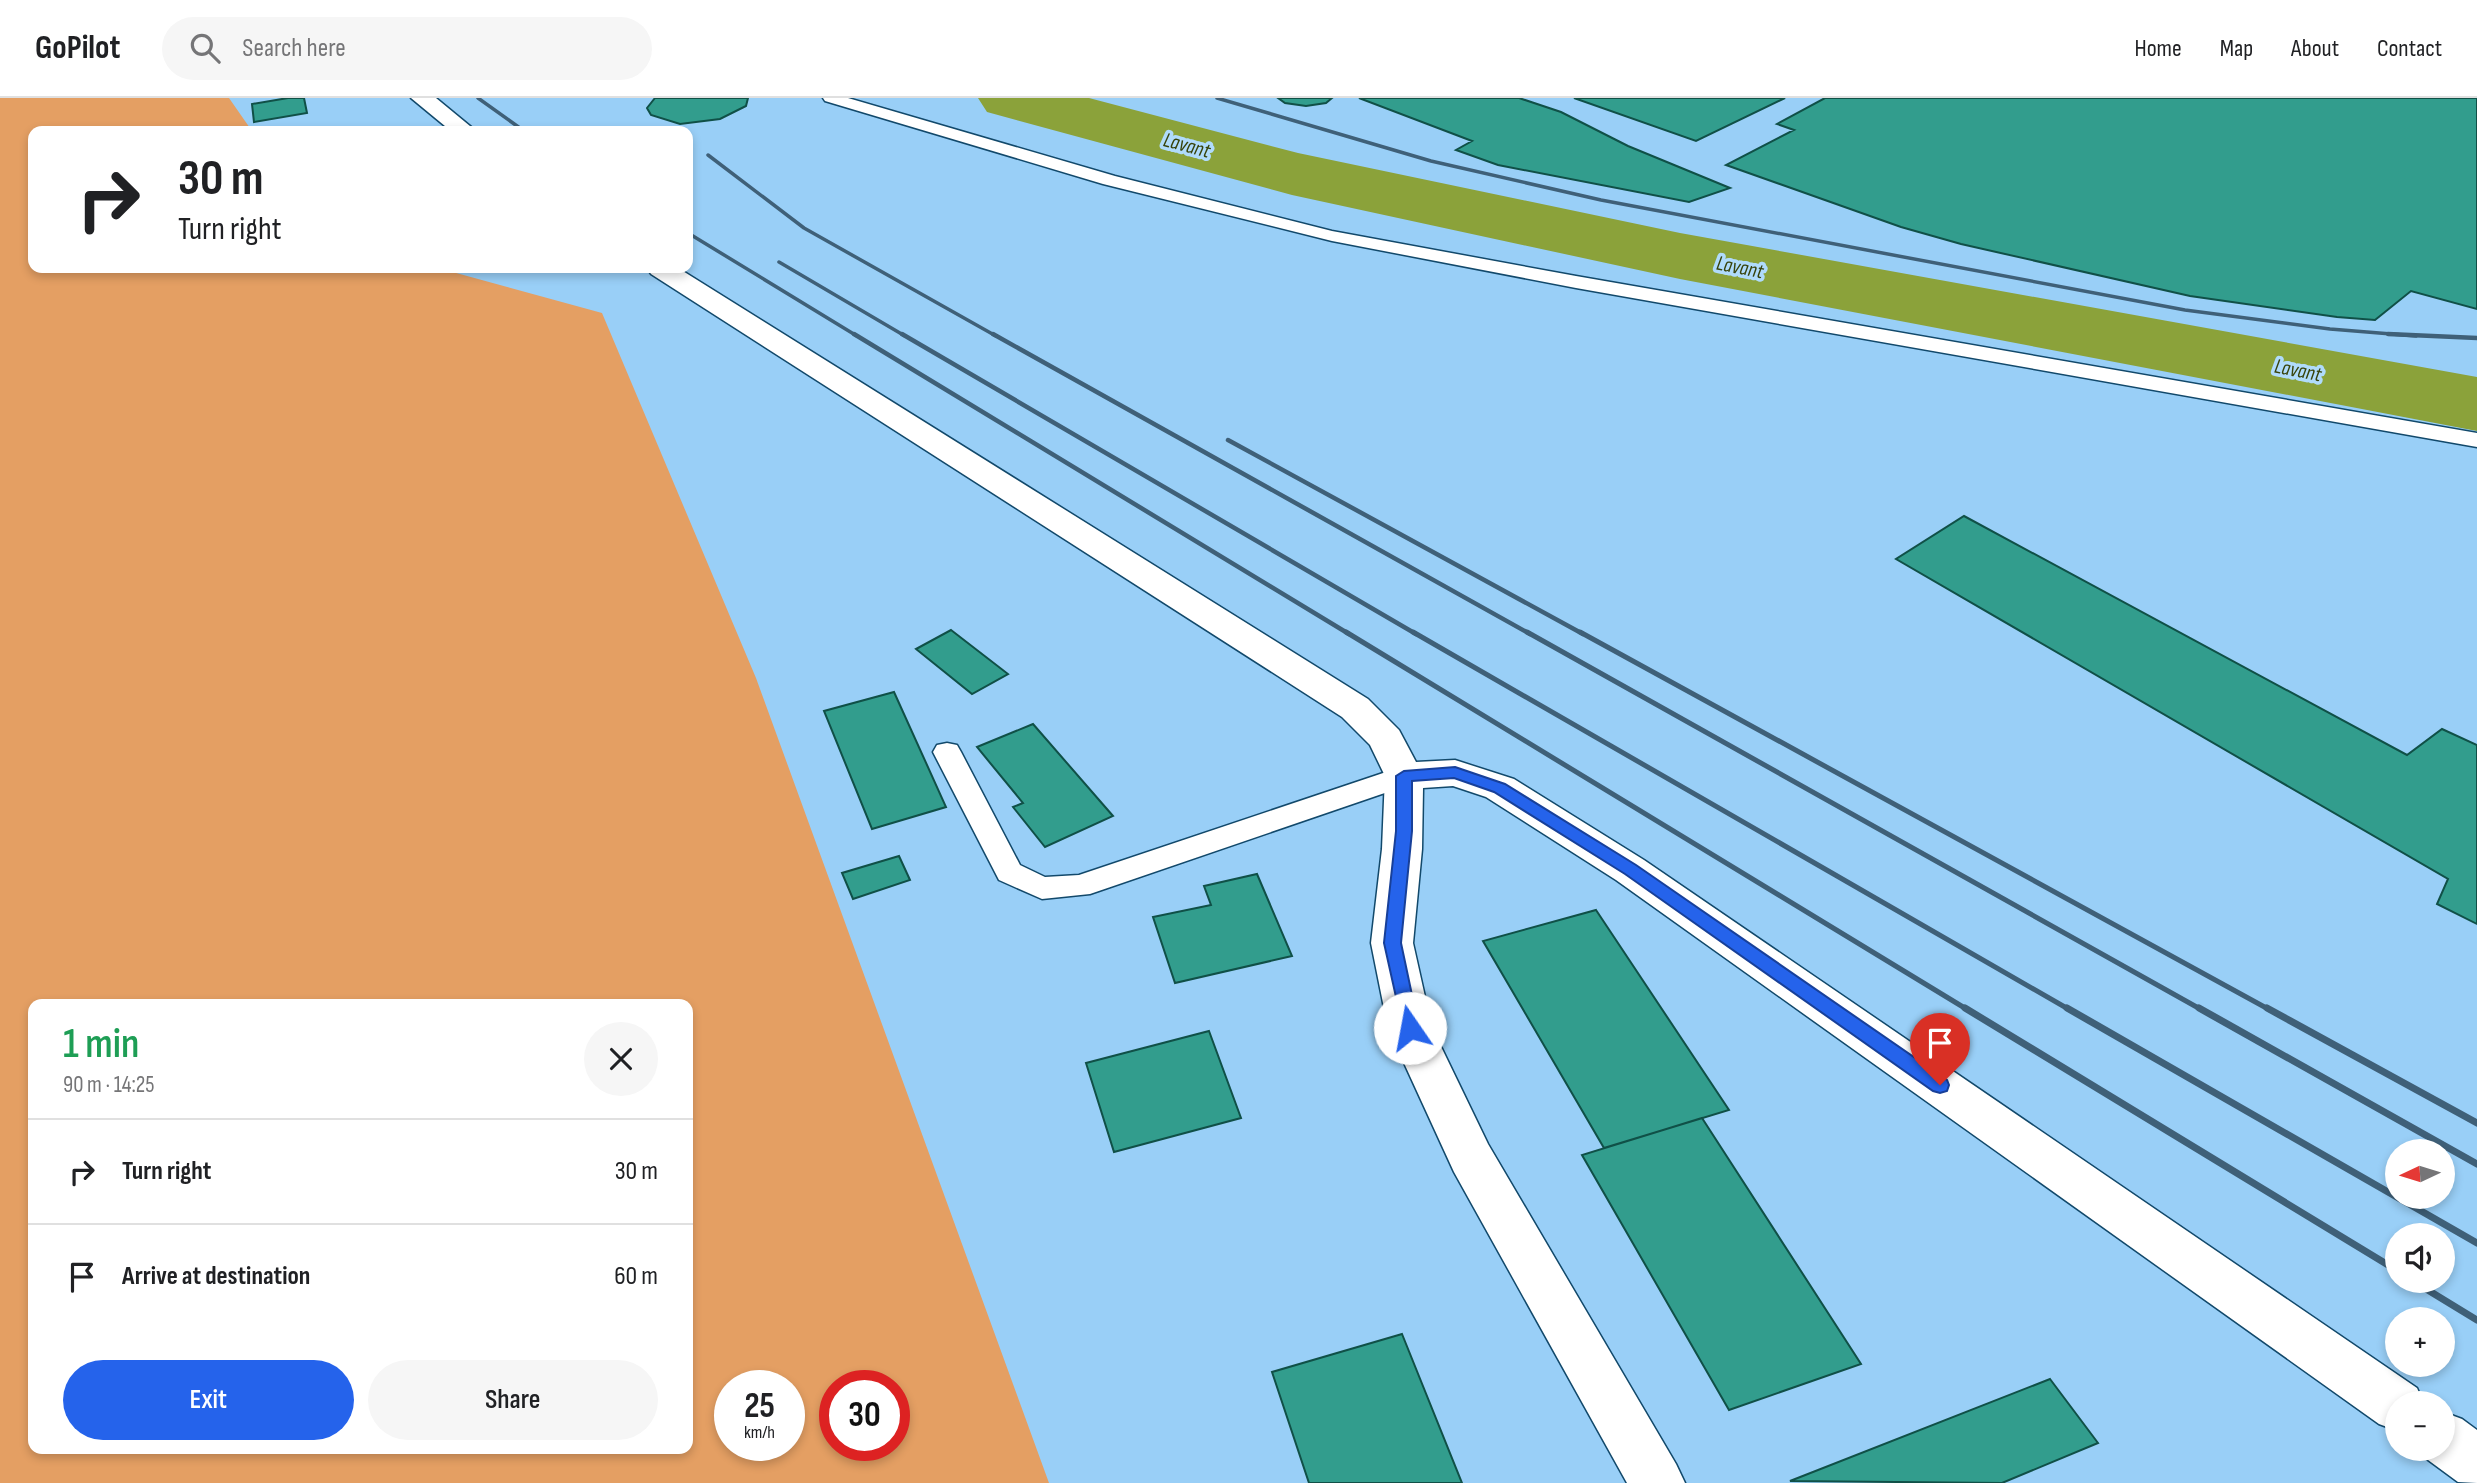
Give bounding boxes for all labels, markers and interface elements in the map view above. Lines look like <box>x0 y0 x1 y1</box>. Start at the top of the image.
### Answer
search box <box>162 17 652 80</box>
text: GoPilot <box>35 28 120 68</box>
icon: search <box>186 29 224 67</box>
text: Search here <box>242 33 346 64</box>
text: Home <box>2134 34 2182 63</box>
text: Map <box>2220 34 2253 63</box>
text: About <box>2291 34 2339 63</box>
text: Contact <box>2377 34 2442 63</box>
water label: Lavant <box>1161 127 1214 164</box>
text: 30 m <box>178 150 263 209</box>
icon: right <box>63 154 154 245</box>
text: Turn right <box>178 210 282 249</box>
water label: Lavant <box>1714 251 1766 284</box>
water label: Lavant <box>2272 354 2324 387</box>
position arrow <box>1373 991 1447 1065</box>
pin <box>1910 1013 1970 1085</box>
text: 1 min <box>63 1019 139 1070</box>
button: close <box>584 1022 658 1096</box>
icon: arrive <box>1921 1024 1959 1062</box>
text: 90 m · 14:25 <box>63 1071 154 1099</box>
north arrow <box>2385 1139 2455 1209</box>
map controls <box>2385 1139 2455 1461</box>
icon: right <box>63 1153 101 1191</box>
text: Turn right <box>122 1156 211 1187</box>
text: 30 m <box>615 1156 658 1187</box>
button: sound <box>2385 1223 2455 1293</box>
icon: arrive <box>63 1258 101 1296</box>
text: Arrive at destination <box>122 1261 310 1292</box>
text: 60 m <box>614 1261 658 1292</box>
button: + <box>2385 1307 2455 1377</box>
button: Exit <box>63 1360 354 1440</box>
button: Share <box>368 1360 658 1440</box>
speed limit sign: 30 <box>819 1370 910 1461</box>
text: 25 <box>744 1385 775 1428</box>
button: − <box>2385 1391 2455 1461</box>
text: km/h <box>744 1422 775 1443</box>

